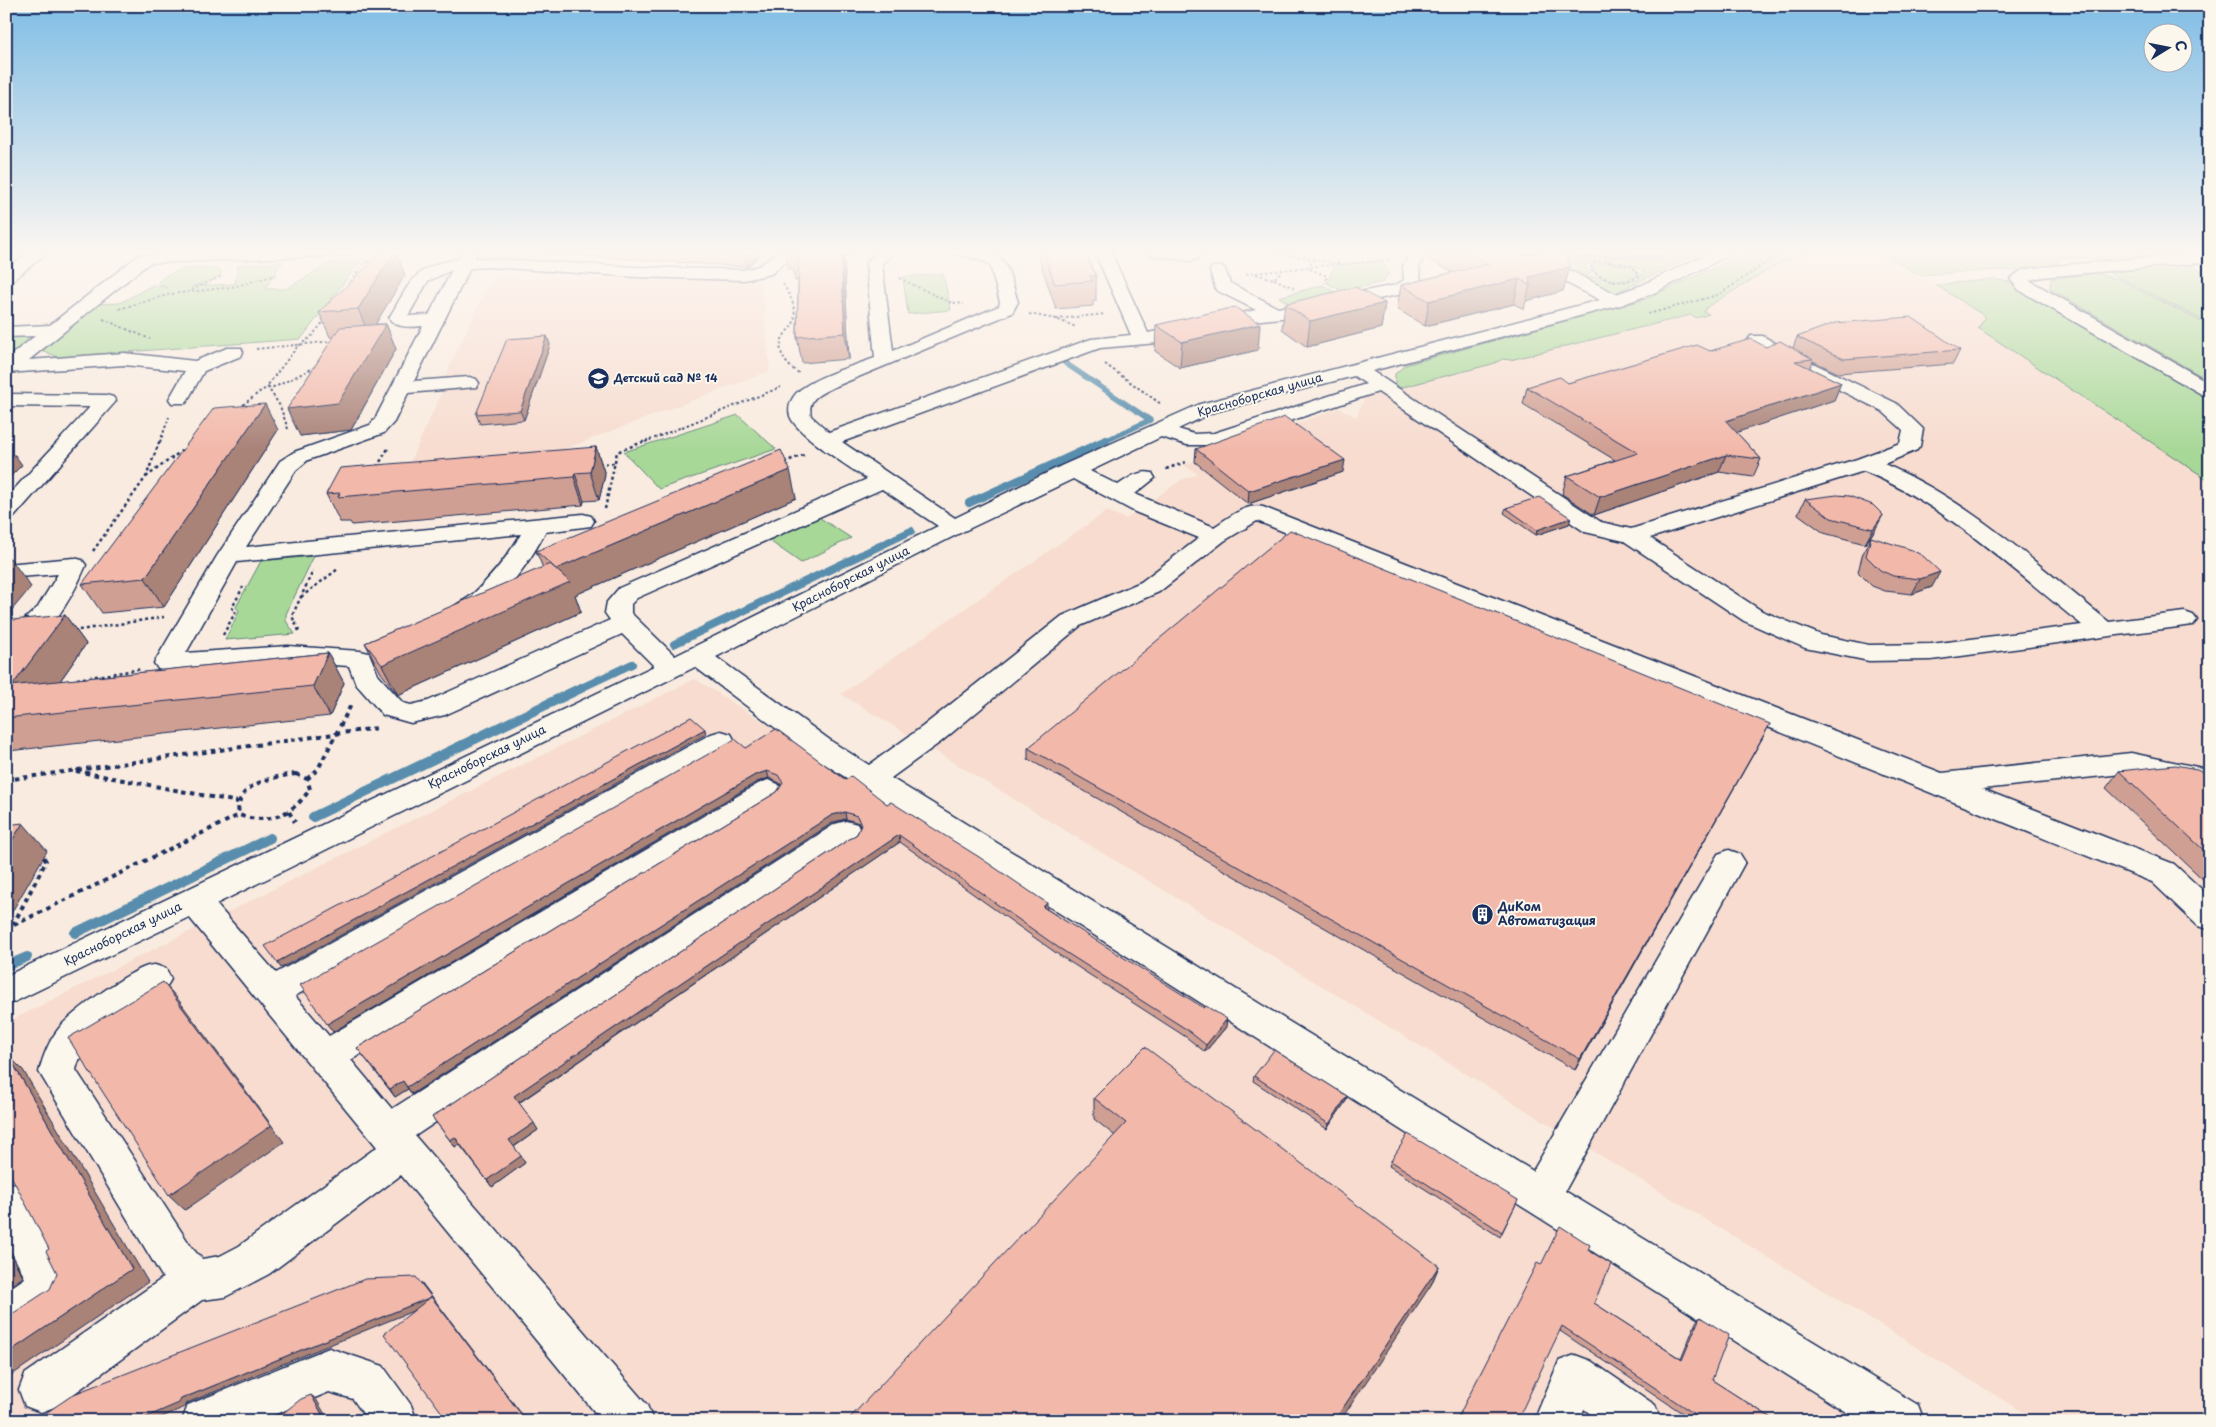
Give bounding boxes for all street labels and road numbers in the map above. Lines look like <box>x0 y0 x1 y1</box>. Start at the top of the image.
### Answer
street label: Красноборская улица <box>1195 367 1325 420</box>
street label: Красноборская улица <box>789 541 913 615</box>
street label: Красноборская улица <box>425 720 549 793</box>
street label: Красноборская улица <box>61 897 185 970</box>

